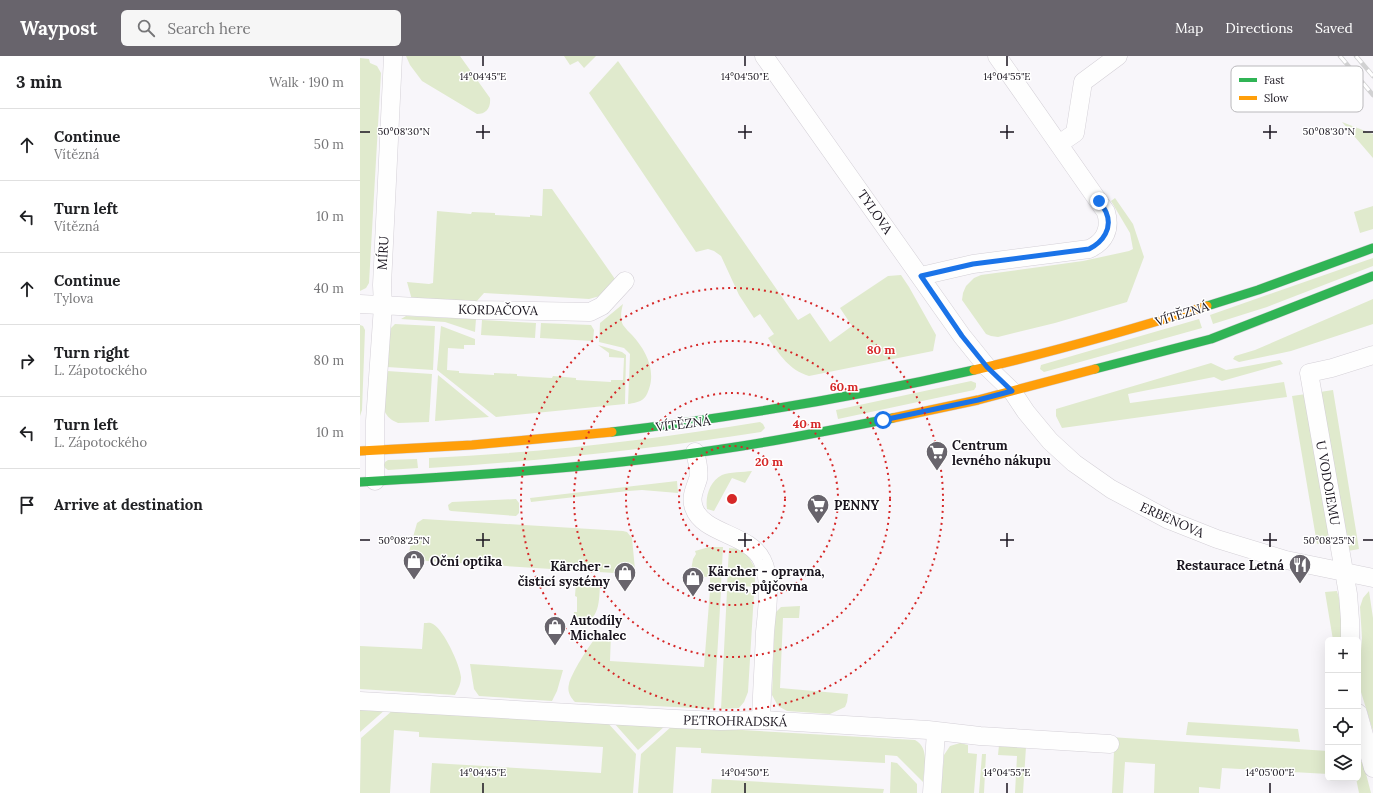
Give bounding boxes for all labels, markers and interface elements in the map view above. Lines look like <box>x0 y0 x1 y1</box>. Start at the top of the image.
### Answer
search box <box>121 10 401 46</box>
text: Waypost <box>20 16 97 40</box>
icon: search <box>135 17 157 39</box>
text: Search here <box>167 19 251 38</box>
text: Map <box>1175 19 1203 37</box>
text: Directions <box>1225 19 1293 37</box>
text: Saved <box>1315 19 1353 37</box>
legend <box>1231 66 1363 112</box>
text: 14°04'45"E <box>460 70 506 83</box>
text: 14°04'50"E <box>721 70 769 83</box>
text: 14°04'55"E <box>983 70 1031 83</box>
text: 3 min <box>16 71 62 93</box>
text: Fast <box>1264 73 1285 87</box>
text: Walk · 190 m <box>269 74 344 91</box>
text: Slow <box>1264 91 1289 105</box>
text: 50°08'30"N <box>378 125 431 138</box>
text: 50°08'30"N <box>1303 125 1356 138</box>
text: Continue <box>54 127 120 146</box>
icon: ahead <box>16 134 38 156</box>
text: 50 m <box>314 136 344 153</box>
text: Vítězná <box>54 146 99 163</box>
street label: TYLOVA <box>854 187 897 238</box>
route end <box>1090 192 1108 210</box>
text: Turn left <box>54 199 118 218</box>
icon: left <box>16 206 38 228</box>
text: 10 m <box>316 208 344 225</box>
text: Vítězná <box>54 218 99 235</box>
street label: MÍRU <box>374 235 392 270</box>
text: Continue <box>54 271 120 290</box>
icon: ahead <box>16 278 38 300</box>
text: 40 m <box>314 280 344 297</box>
text: Tylova <box>54 290 93 307</box>
street label: VÍTĚZNÁ <box>1152 297 1212 330</box>
street label: KORDAČOVA <box>458 300 539 319</box>
text: 80 m <box>867 342 895 357</box>
text: Turn right <box>54 343 130 362</box>
icon: right <box>16 350 38 372</box>
text: 80 m <box>314 352 344 369</box>
text: L. Zápotockého <box>54 362 147 379</box>
text: 60 m <box>830 379 858 394</box>
street label: VÍTĚZNÁ <box>653 411 712 436</box>
route start <box>874 411 892 429</box>
text: Turn left <box>54 415 118 434</box>
text: 40 m <box>793 416 821 431</box>
icon: left <box>16 422 38 444</box>
text: 10 m <box>316 424 344 441</box>
text: L. Zápotockého <box>54 434 147 451</box>
place label: Centrum levného nákupu <box>952 437 1051 469</box>
supermarket icon: Centrum levného nákupu <box>924 439 950 472</box>
street label: U VODOJEMU <box>1312 439 1344 527</box>
text: 20 m <box>755 454 783 469</box>
centre of rings <box>725 492 739 506</box>
supermarket icon: PENNY <box>805 492 831 525</box>
icon: arrive <box>16 494 38 516</box>
text: Arrive at destination <box>54 495 203 514</box>
place label: PENNY <box>834 497 879 514</box>
street label: ERBENOVA <box>1137 498 1207 542</box>
text: 50°08'25"N <box>378 534 430 547</box>
text: 50°08'25"N <box>1303 534 1355 547</box>
shop icon: Oční optika <box>401 548 427 581</box>
restaurant icon: Restaurace Letná <box>1287 552 1313 585</box>
place label: Oční optika <box>430 553 502 570</box>
place label: Restaurace Letná <box>1176 557 1284 574</box>
place label: Kärcher - čisticí systémy <box>518 558 611 590</box>
shop icon: Kärcher - čisticí systémy <box>612 560 638 593</box>
place label: Kärcher - opravna, servis, půjčovna <box>708 563 825 595</box>
shop icon: Kärcher - opravna, servis, půjčovna <box>680 565 706 598</box>
place label: Autodíly Michalec <box>570 612 626 644</box>
shop icon: Autodíly Michalec <box>542 614 568 647</box>
map controls <box>1325 637 1361 781</box>
button: + <box>1325 637 1361 673</box>
button: − <box>1325 673 1361 709</box>
button: locate <box>1325 709 1361 745</box>
street label: PETROHRADSKÁ <box>683 712 788 730</box>
button: layers <box>1325 745 1361 781</box>
text: 14°04'45"E <box>460 766 506 779</box>
text: 14°04'50"E <box>721 766 769 779</box>
text: 14°04'55"E <box>983 766 1031 779</box>
text: 14°05'00"E <box>1246 766 1294 779</box>

